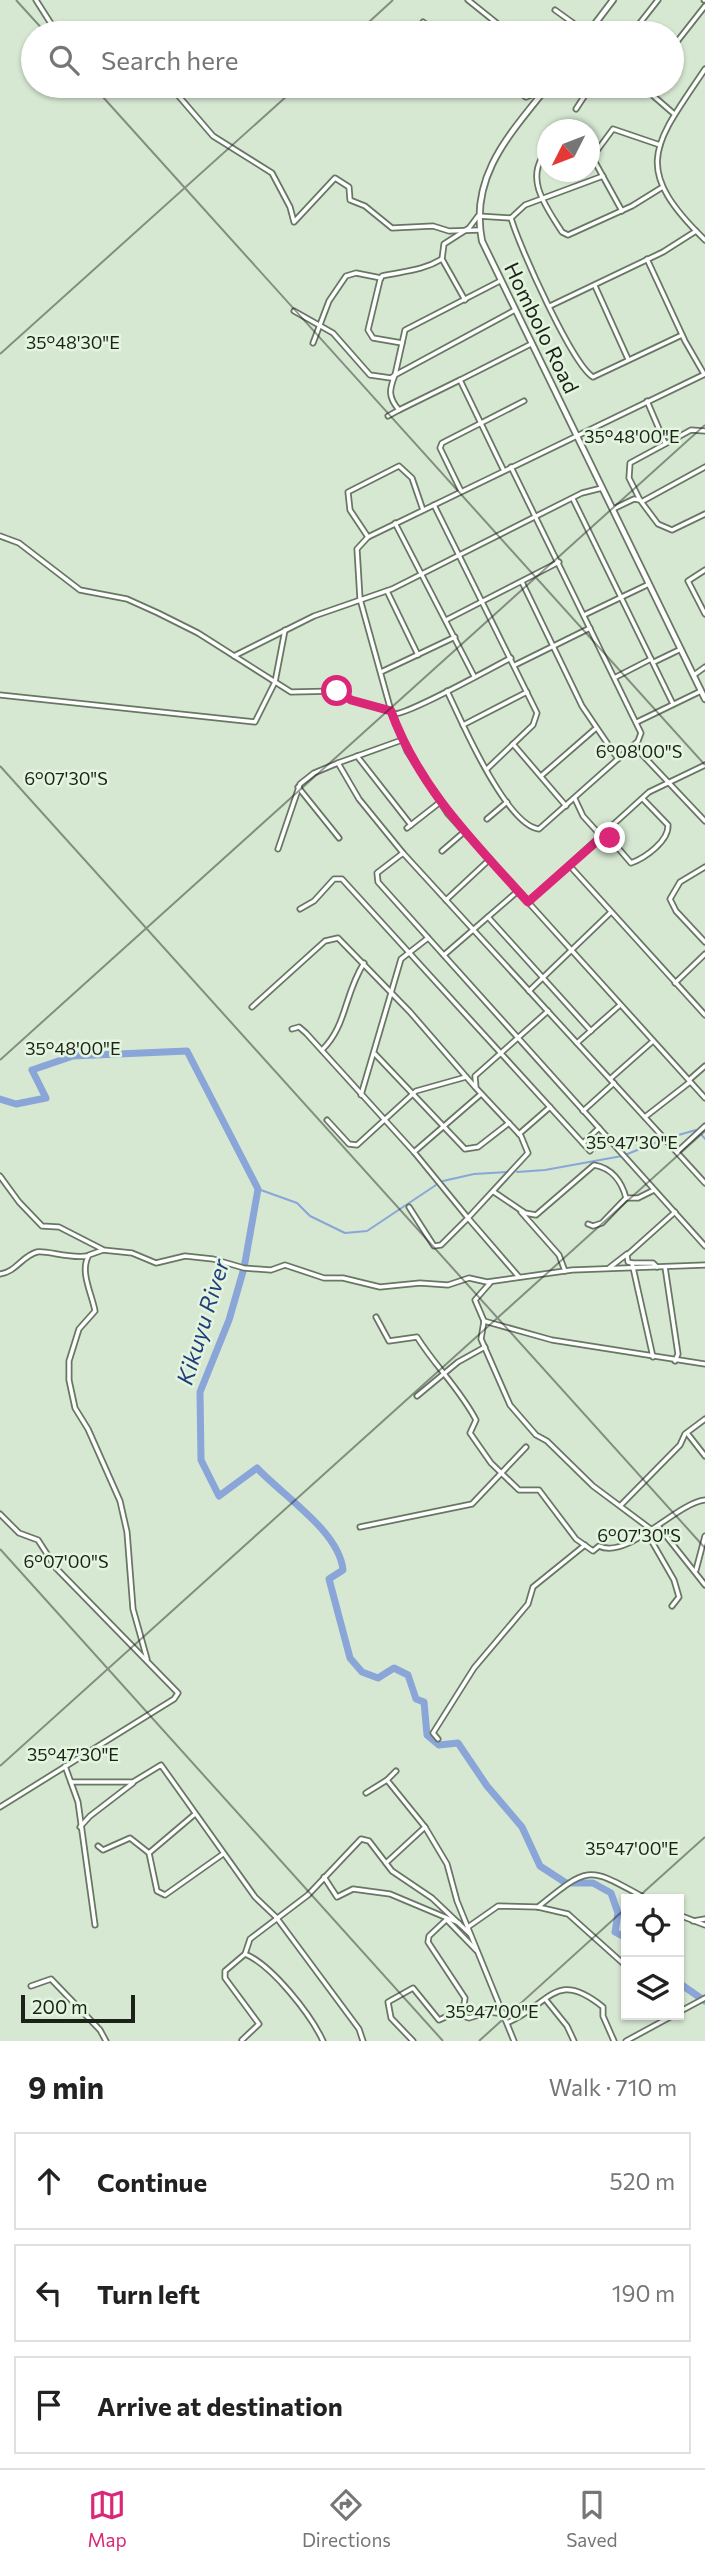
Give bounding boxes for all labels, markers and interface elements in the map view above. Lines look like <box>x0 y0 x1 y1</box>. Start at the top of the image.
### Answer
search box <box>21 21 684 98</box>
icon: search <box>45 41 83 79</box>
text: Search here <box>101 44 239 75</box>
north arrow <box>537 119 600 182</box>
street label: Hombolo Road <box>500 258 585 397</box>
text: 35°48'30"E <box>26 331 120 353</box>
text: 35°48'00"E <box>584 425 680 447</box>
route start <box>321 675 352 706</box>
text: 6°08'00"S <box>596 740 682 762</box>
text: 6°07'30"S <box>24 767 108 789</box>
route end <box>594 822 625 853</box>
text: 35°48'00"E <box>25 1037 121 1059</box>
text: 35°47'30"E <box>586 1131 678 1153</box>
water label: Kikuyu River <box>170 1255 235 1388</box>
text: 6°07'30"S <box>597 1524 681 1546</box>
text: 6°07'00"S <box>24 1550 108 1572</box>
text: 35°47'30"E <box>27 1743 119 1765</box>
text: 35°47'00"E <box>585 1837 679 1859</box>
map controls <box>621 1894 684 2020</box>
button: locate <box>621 1894 684 1957</box>
button: layers <box>621 1957 684 2020</box>
scale bar <box>21 1992 135 2024</box>
text: 200 m <box>32 1995 88 2018</box>
text: 35°47'00"E <box>445 2000 539 2022</box>
text: 9 min <box>28 2068 104 2105</box>
text: Walk · 710 m <box>549 2073 677 2101</box>
icon: ahead <box>30 2162 68 2200</box>
text: Continue <box>97 2166 207 2197</box>
text: 520 m <box>610 2167 675 2195</box>
icon: left <box>30 2274 68 2312</box>
text: Turn left <box>97 2278 200 2309</box>
text: 190 m <box>612 2279 675 2307</box>
icon: arrive <box>30 2386 68 2424</box>
text: Arrive at destination <box>97 2390 343 2421</box>
tab: Map <box>88 2486 127 2551</box>
tab: Directions <box>302 2486 391 2551</box>
tab: Saved <box>566 2486 617 2551</box>

